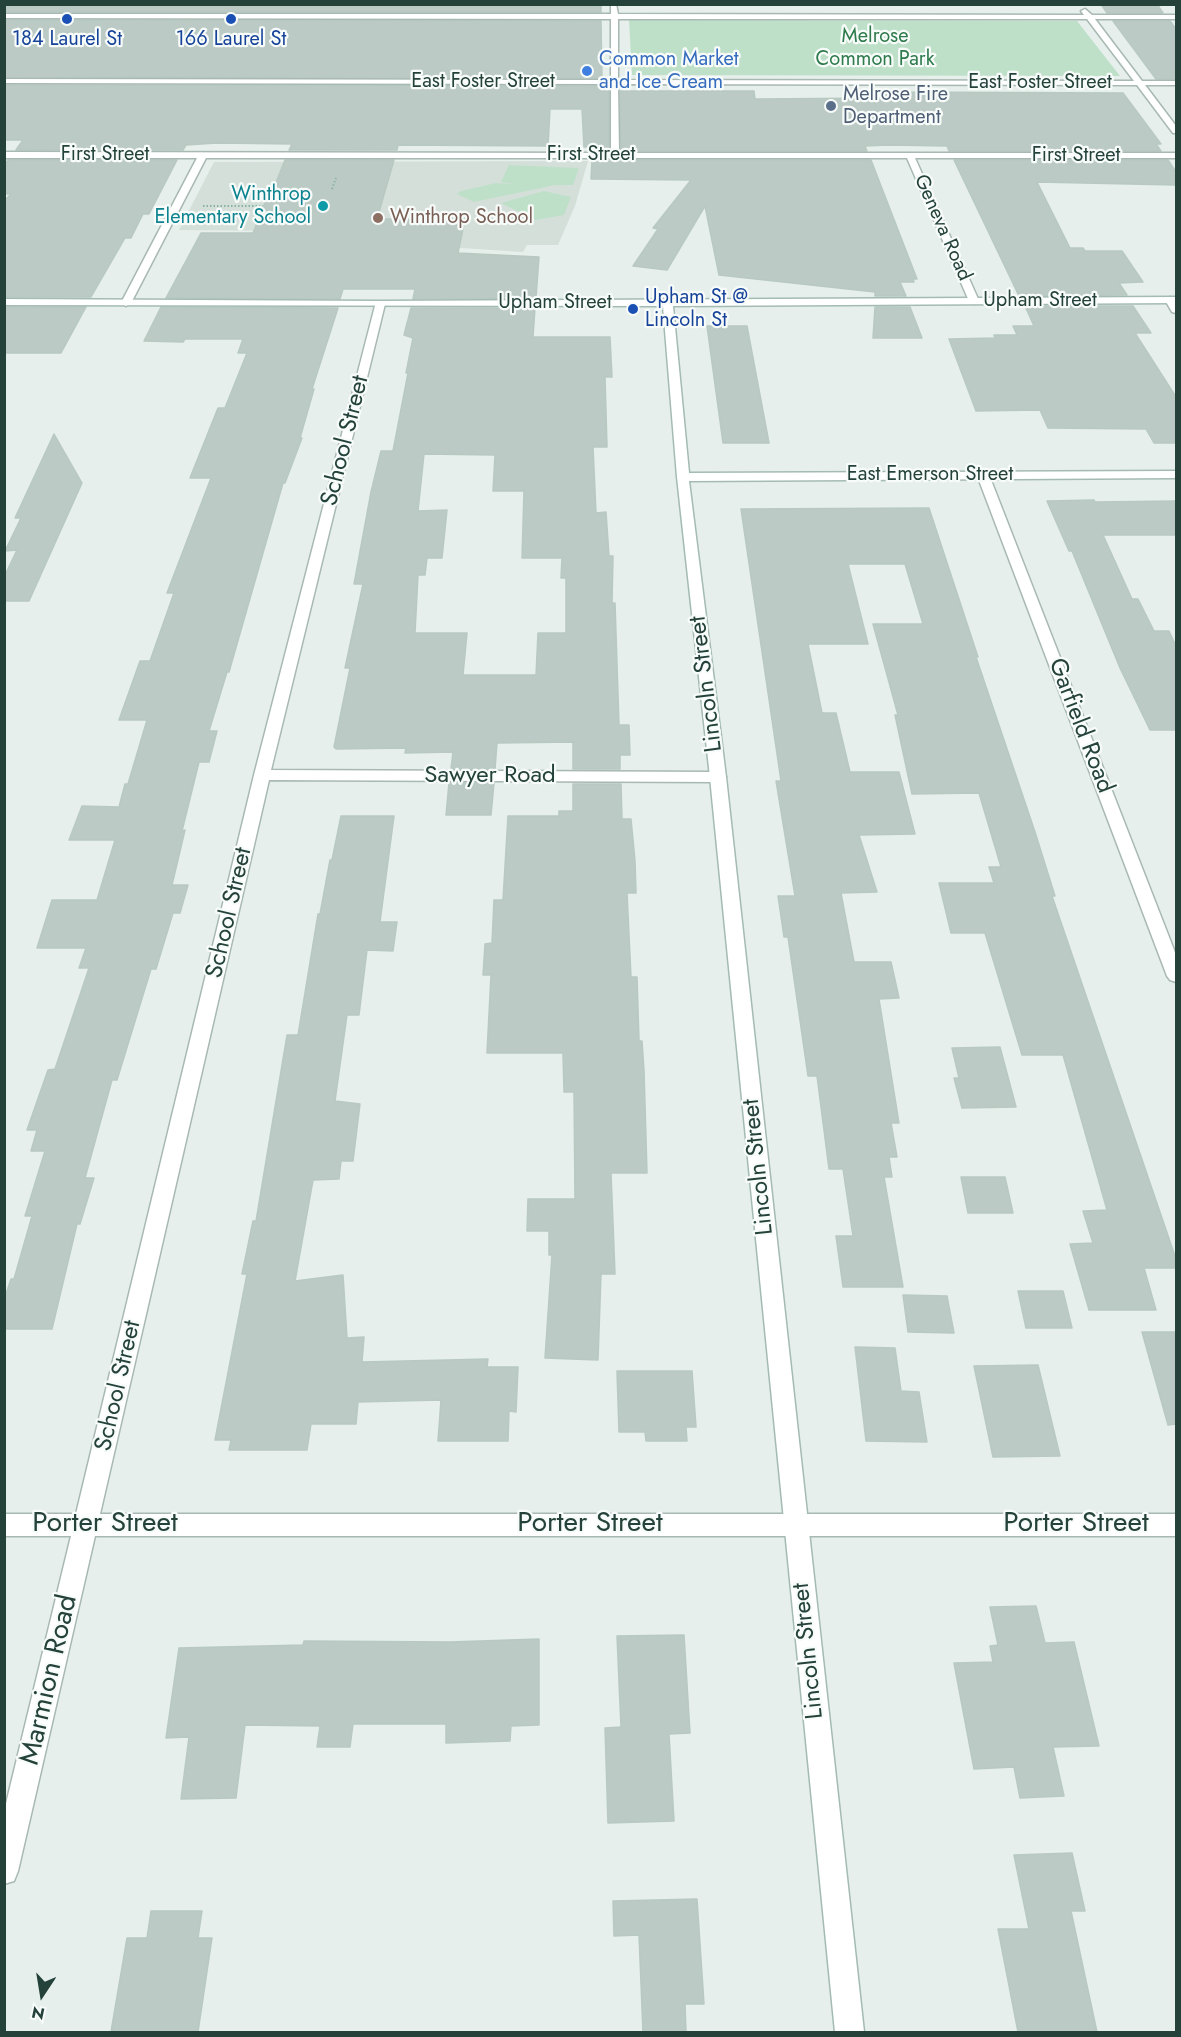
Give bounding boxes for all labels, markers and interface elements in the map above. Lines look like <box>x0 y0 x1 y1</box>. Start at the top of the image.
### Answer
marker: 184 Laurel St <box>60 12 74 26</box>
marker: 166 Laurel St <box>224 12 238 26</box>
park label: Melrose Common Park <box>816 25 934 72</box>
place label: 184 Laurel St <box>12 28 122 52</box>
place label: 166 Laurel St <box>176 28 286 52</box>
place label: Common Market and Ice Cream <box>599 48 739 95</box>
marker: Common Market and Ice Cream <box>580 64 594 78</box>
street label: East Foster Street <box>411 70 555 94</box>
street label: East Foster Street <box>968 71 1112 95</box>
place label: Melrose Fire Department <box>843 83 948 130</box>
marker: Melrose Fire Department <box>824 99 838 113</box>
street label: First Street <box>61 143 149 167</box>
street label: First Street <box>547 143 635 167</box>
street label: First Street <box>1032 144 1120 168</box>
street label: Geneva Road <box>908 171 976 285</box>
place label: Winthrop Elementary School <box>155 183 311 230</box>
marker: Winthrop Elementary School <box>316 199 330 213</box>
place label: Winthrop School <box>390 206 533 230</box>
marker: Winthrop School <box>371 211 385 225</box>
place label: Upham St @ Lincoln St <box>645 286 748 333</box>
street label: Upham Street <box>983 289 1097 313</box>
street label: Upham Street <box>498 291 612 315</box>
marker: Upham St @ Lincoln St <box>626 302 640 316</box>
street label: School Street <box>316 373 376 509</box>
street label: East Emerson Street <box>847 463 1013 487</box>
street label: Lincoln Street <box>684 614 730 754</box>
street label: Garfield Road <box>1041 655 1119 797</box>
street label: Sawyer Road <box>424 762 556 790</box>
street label: School Street <box>201 845 259 981</box>
street label: Lincoln Street <box>738 1097 780 1237</box>
street label: School Street <box>90 1318 148 1454</box>
street label: Porter Street <box>32 1507 178 1541</box>
street label: Porter Street <box>517 1507 663 1541</box>
street label: Porter Street <box>1003 1507 1149 1541</box>
street label: Lincoln Street <box>788 1581 830 1721</box>
street label: Marmion Road <box>14 1592 86 1768</box>
north arrow <box>12 1965 72 2025</box>
text: N <box>30 2001 47 2026</box>

